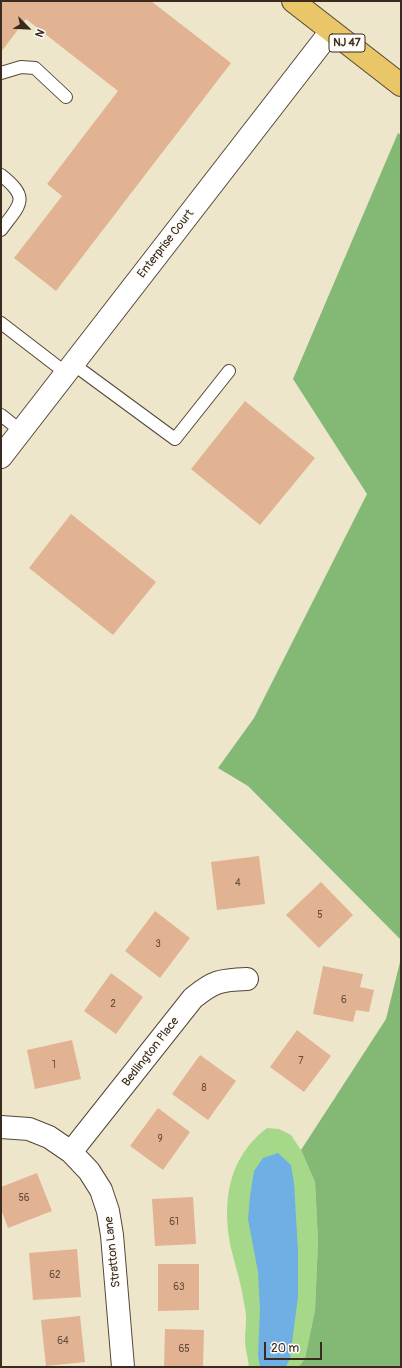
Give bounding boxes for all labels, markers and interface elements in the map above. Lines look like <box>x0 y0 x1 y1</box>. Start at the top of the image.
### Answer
north arrow <box>8 8 48 48</box>
text: N <box>32 27 47 39</box>
road number: NJ 47 <box>329 34 365 52</box>
street label: Enterprise Court <box>135 207 197 281</box>
house number: 4 <box>235 877 241 889</box>
house number: 5 <box>317 909 323 921</box>
house number: 3 <box>155 938 161 950</box>
house number: 6 <box>341 994 347 1006</box>
house number: 2 <box>110 998 116 1010</box>
street label: Bedlington Place <box>119 1015 183 1089</box>
house number: 7 <box>298 1055 304 1067</box>
house number: 1 <box>52 1059 56 1071</box>
house number: 8 <box>201 1082 207 1094</box>
house number: 9 <box>157 1133 163 1145</box>
house number: 56 <box>18 1192 30 1204</box>
street label: Stratton Lane <box>102 1216 124 1288</box>
house number: 61 <box>169 1216 179 1228</box>
house number: 62 <box>49 1269 61 1281</box>
house number: 63 <box>173 1281 185 1293</box>
scale bar <box>266 1334 324 1360</box>
house number: 64 <box>57 1335 69 1347</box>
text: 20 m <box>271 1341 299 1356</box>
house number: 65 <box>178 1343 190 1355</box>

